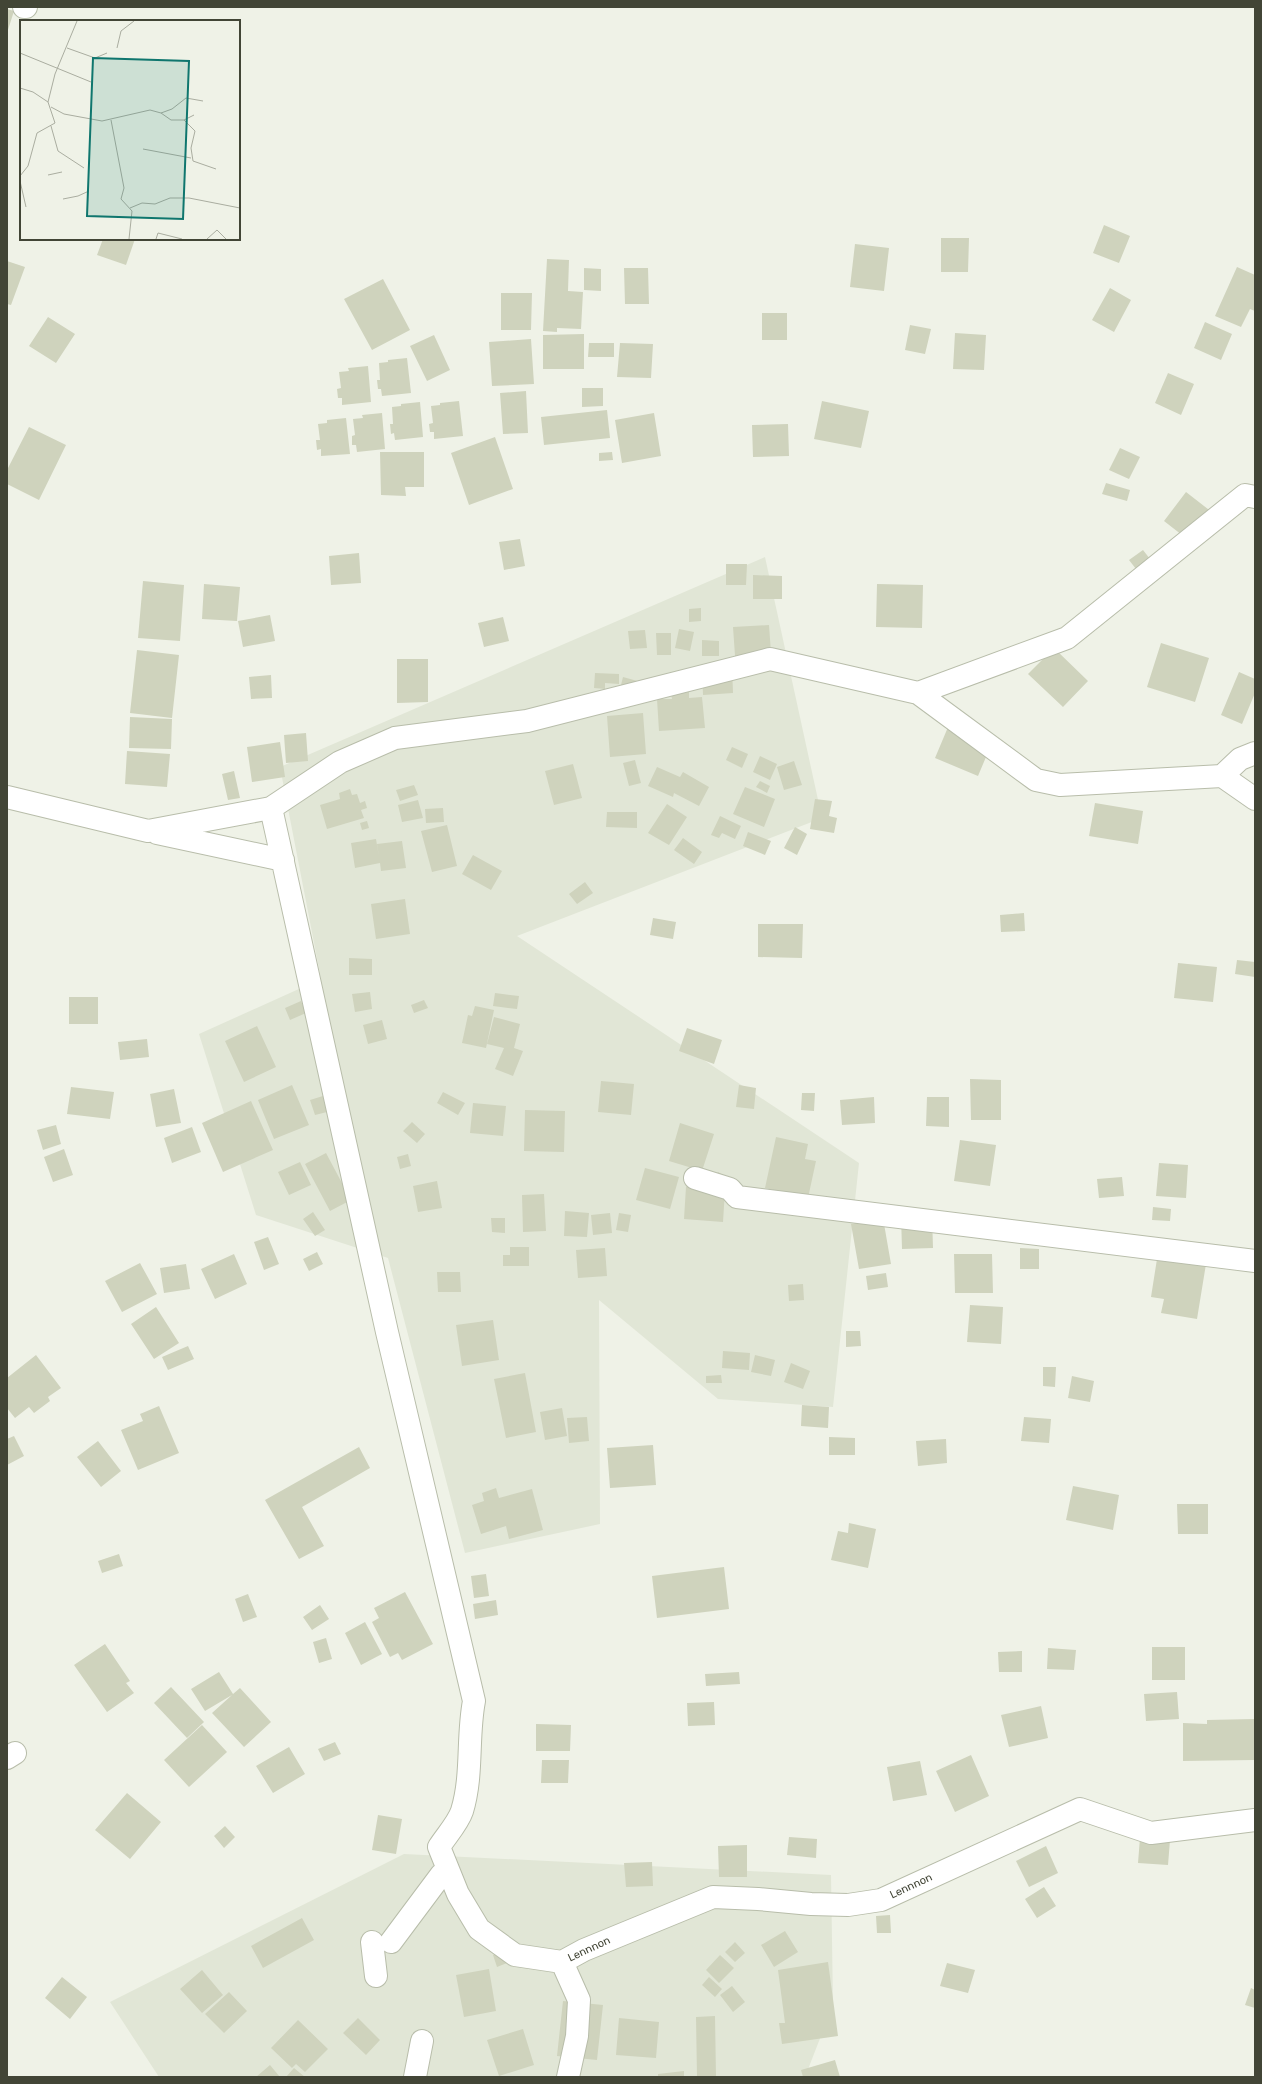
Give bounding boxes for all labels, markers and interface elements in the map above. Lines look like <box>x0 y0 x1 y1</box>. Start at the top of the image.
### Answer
inset map <box>20 20 240 240</box>
street label: Lennnon <box>888 1871 934 1901</box>
street label: Lennnon <box>566 1934 612 1964</box>

